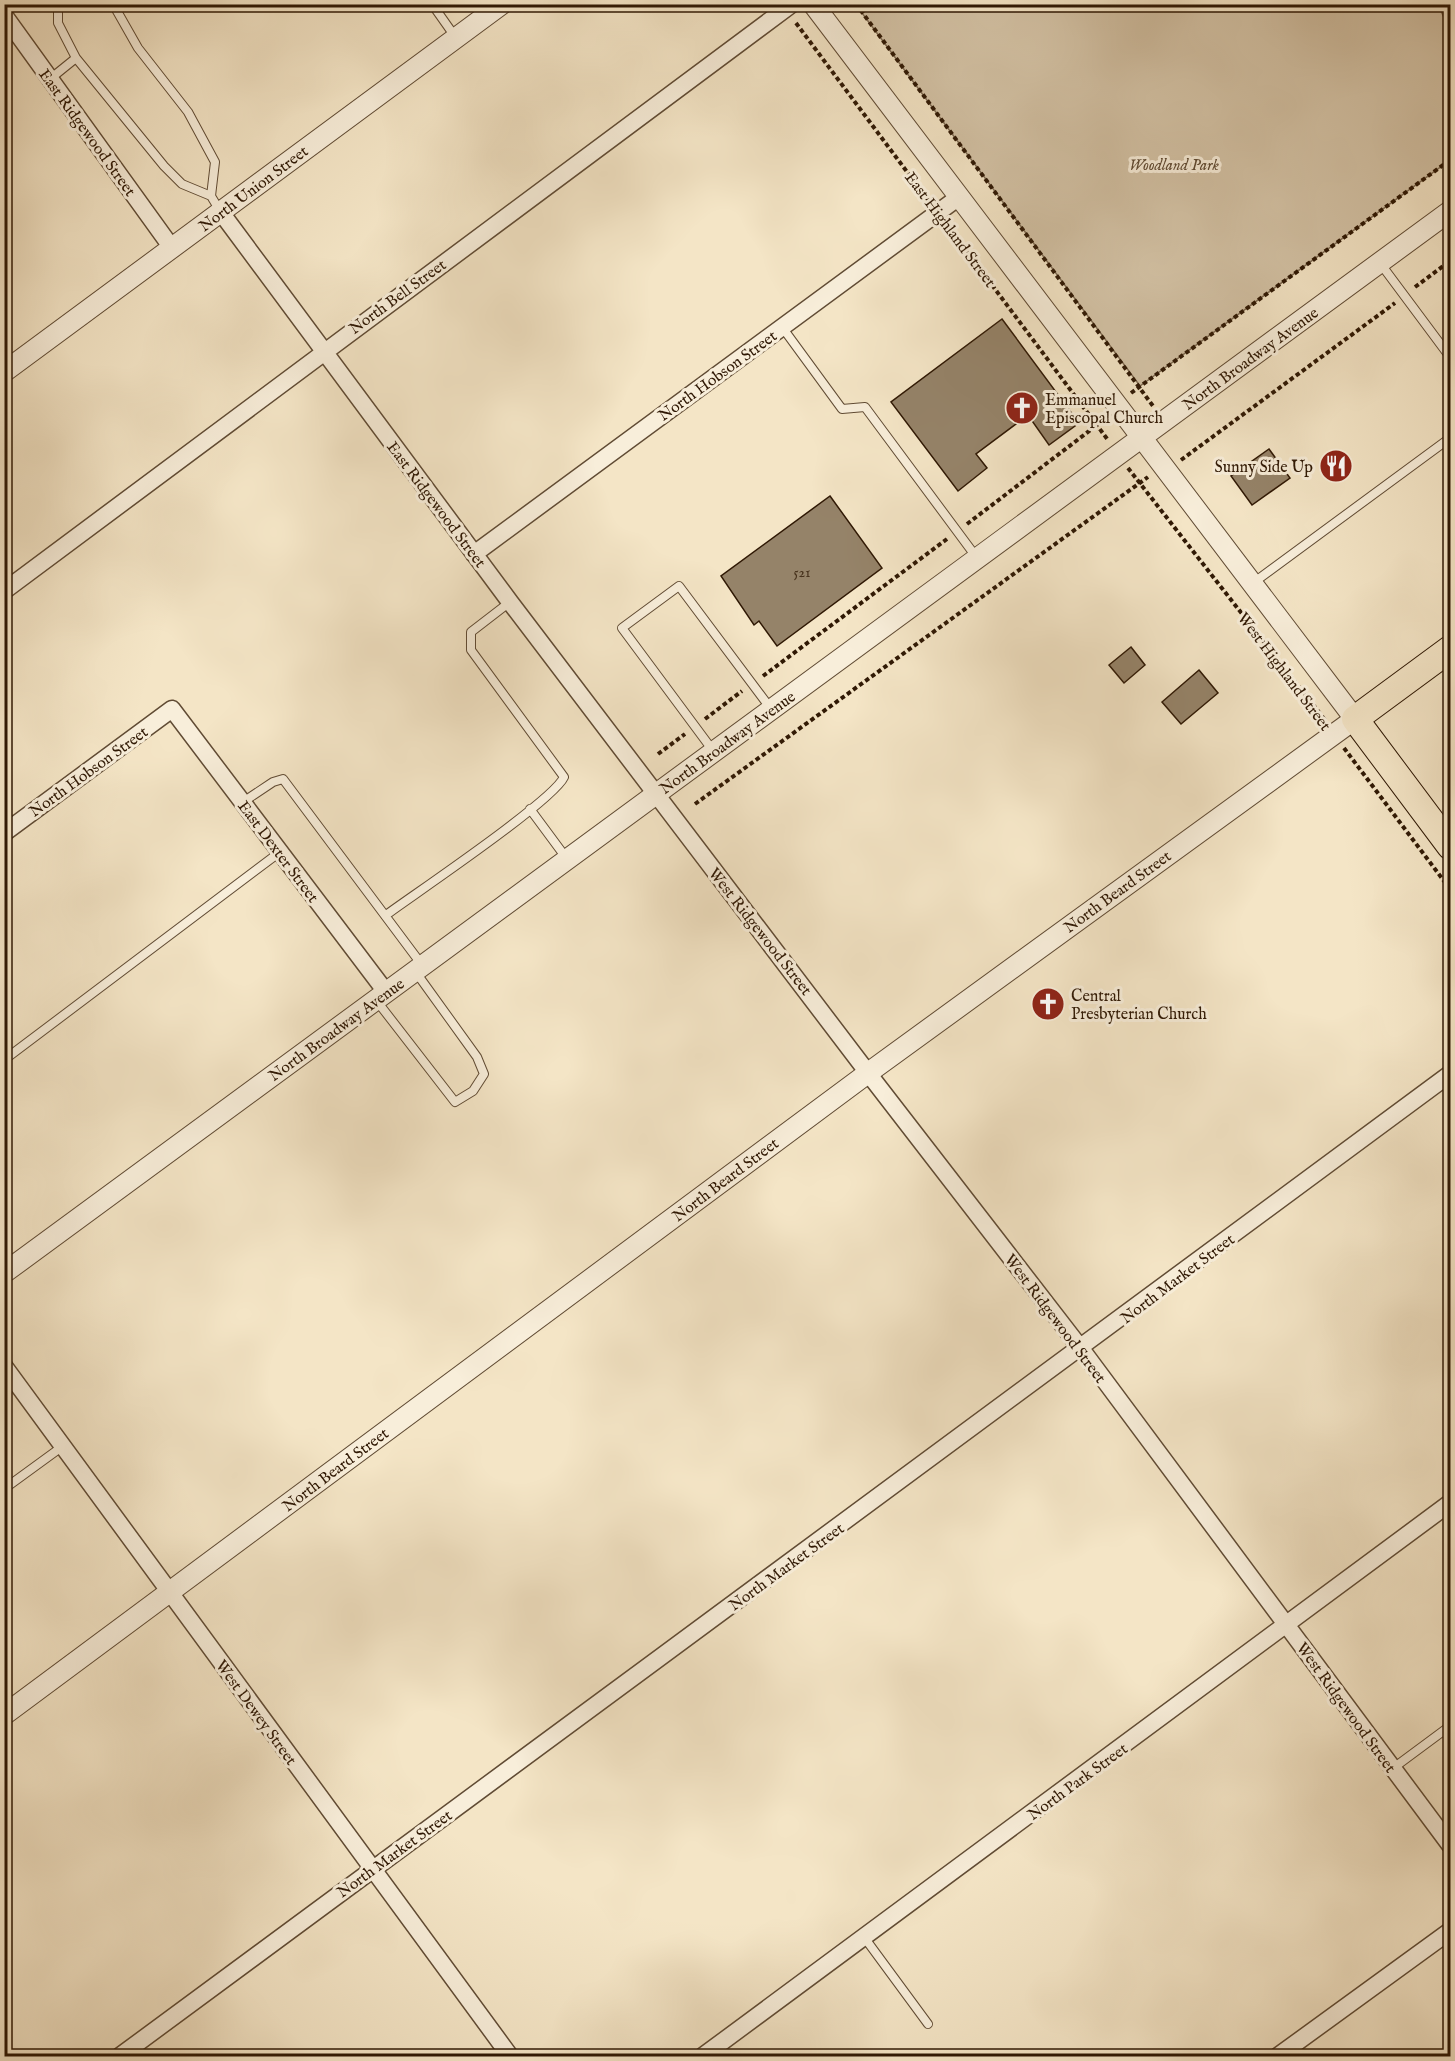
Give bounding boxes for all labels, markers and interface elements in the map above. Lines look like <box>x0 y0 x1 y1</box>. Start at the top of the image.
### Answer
street label: East Ridgewood Street <box>33 65 140 201</box>
street label: North Union Street <box>196 142 313 237</box>
park label: Woodland Park <box>1129 156 1219 176</box>
street label: East Highland Street <box>899 169 1000 292</box>
street label: North Bell Street <box>346 255 451 340</box>
street label: North Broadway Avenue <box>1179 304 1323 416</box>
street label: North Hobson Street <box>655 327 782 426</box>
church icon: Emmanuel Episcopal Church <box>1004 390 1040 426</box>
place label: Emmanuel Episcopal Church <box>1045 391 1163 429</box>
street label: East Ridgewood Street <box>381 438 490 573</box>
restaurant icon: Sunny Side Up <box>1318 448 1354 484</box>
place label: Sunny Side Up <box>1215 458 1313 478</box>
house number: 521 <box>794 564 810 582</box>
street label: West Highland Street <box>1232 609 1335 736</box>
street label: North Broadway Avenue <box>656 688 800 800</box>
street label: North Hobson Street <box>26 723 153 822</box>
street label: East Dexter Street <box>233 797 323 908</box>
street label: North Beard Street <box>1061 847 1176 938</box>
street label: West Ridgewood Street <box>703 864 816 1001</box>
street label: North Broadway Avenue <box>265 975 409 1087</box>
church icon: Central Presbyterian Church <box>1030 986 1066 1022</box>
place label: Central Presbyterian Church <box>1071 987 1207 1025</box>
street label: North Beard Street <box>669 1134 784 1227</box>
street label: North Market Street <box>1117 1230 1240 1329</box>
street label: West Ridgewood Street <box>999 1251 1110 1388</box>
street label: North Beard Street <box>279 1424 394 1517</box>
street label: North Market Street <box>726 1519 849 1616</box>
street label: West Ridgewood Street <box>1291 1639 1400 1778</box>
street label: West Dewey Street <box>210 1657 301 1770</box>
street label: North Park Street <box>1024 1739 1133 1826</box>
street label: North Market Street <box>334 1806 457 1903</box>

